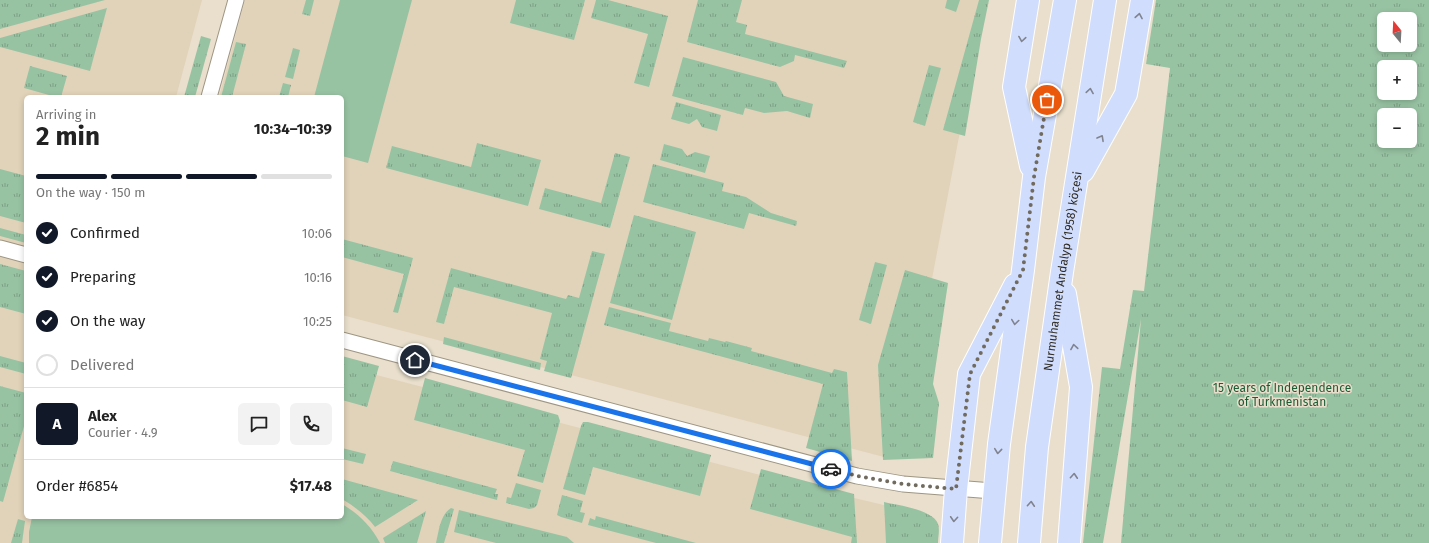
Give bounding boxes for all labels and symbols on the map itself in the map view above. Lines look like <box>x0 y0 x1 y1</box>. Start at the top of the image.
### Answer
north arrow <box>1377 12 1417 52</box>
one-way arrow <box>1135 13 1143 19</box>
one-way arrow <box>1018 35 1026 42</box>
pin <box>1030 83 1064 117</box>
one-way arrow <box>1085 88 1094 94</box>
one-way arrow <box>1096 135 1104 142</box>
street label: Nurmuhammet Andalyp (1958) köçesi <box>1041 170 1085 372</box>
one-way arrow <box>1011 319 1020 325</box>
pin <box>398 343 432 377</box>
one-way arrow <box>1070 344 1079 350</box>
park label: 15 years of Independence of Turkmenistan <box>1213 381 1351 409</box>
one-way arrow <box>994 448 1003 454</box>
courier <box>811 449 851 489</box>
one-way arrow <box>1069 473 1078 479</box>
one-way arrow <box>1027 501 1036 507</box>
one-way arrow <box>949 516 958 522</box>

